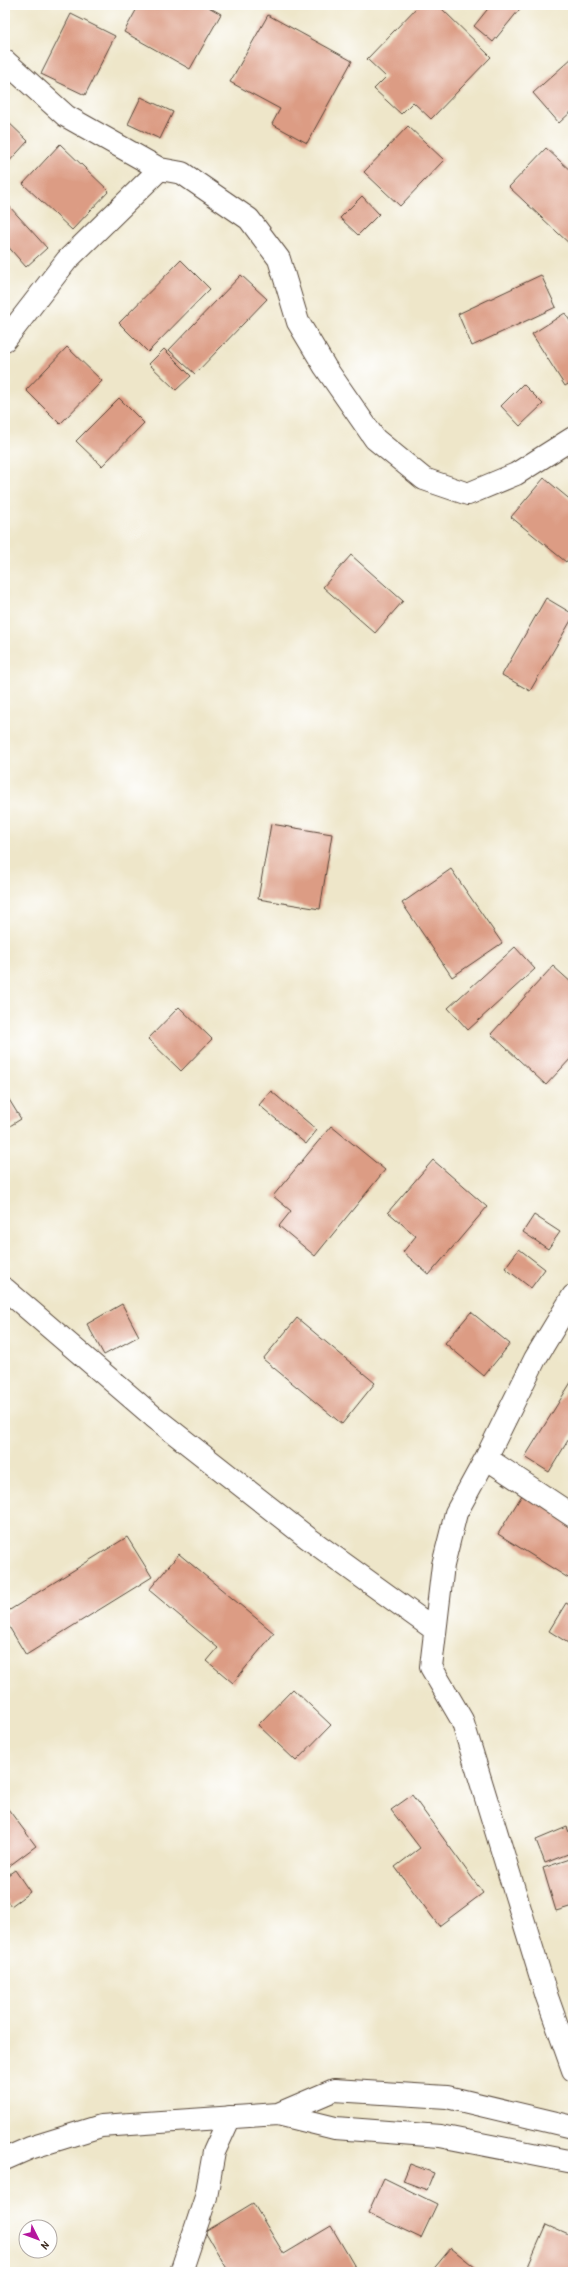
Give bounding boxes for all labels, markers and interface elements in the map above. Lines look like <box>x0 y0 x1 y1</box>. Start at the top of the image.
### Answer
north arrow <box>18 2219 58 2259</box>
text: N <box>38 2239 53 2253</box>

